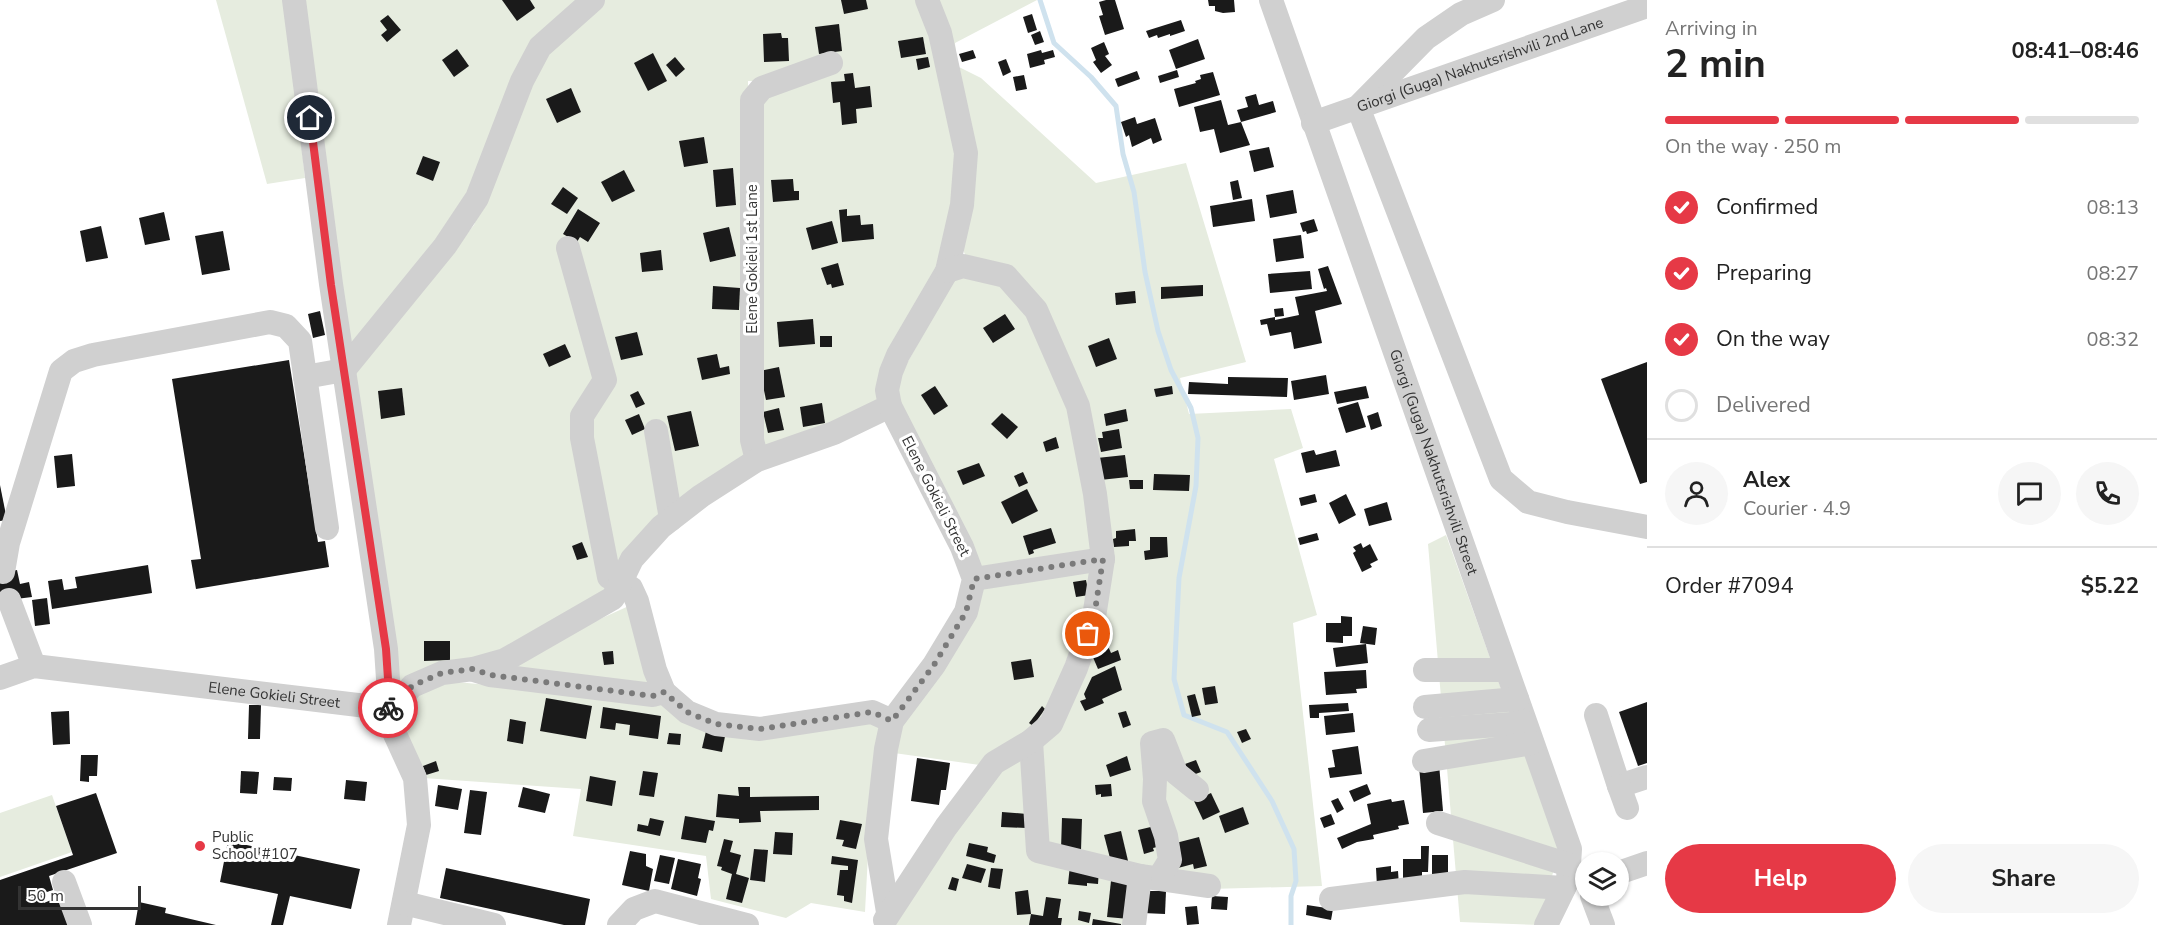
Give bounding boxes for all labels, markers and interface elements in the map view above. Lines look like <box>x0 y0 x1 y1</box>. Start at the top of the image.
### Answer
street label: Giorgi (Guga) Nakhutsrishvili 2nd Lane <box>1354 12 1606 117</box>
text: Arriving in <box>1665 15 1758 42</box>
text: 08:41–08:46 <box>2011 36 2139 66</box>
text: 2 min <box>1665 38 1766 91</box>
pin <box>284 92 335 143</box>
icon: home <box>293 101 326 134</box>
text: On the way · 250 m <box>1665 133 1841 160</box>
street label: Elene Gokieli 1st Lane <box>742 184 762 334</box>
icon: check <box>1665 191 1698 224</box>
text: Confirmed <box>1716 192 1818 222</box>
text: 08:13 <box>2086 194 2139 221</box>
icon: check <box>1665 257 1698 290</box>
text: Preparing <box>1716 258 1812 288</box>
text: 08:27 <box>2086 260 2139 287</box>
icon: check <box>1665 323 1698 356</box>
text: On the way <box>1716 324 1830 354</box>
text: 08:32 <box>2086 326 2139 353</box>
street label: Giorgi (Guga) Nakhutsrishvili Street <box>1385 347 1483 578</box>
text: Delivered <box>1716 390 1811 420</box>
street label: Elene Gokieli Street <box>897 433 975 560</box>
button: person <box>1665 462 1728 525</box>
button: chat <box>1998 462 2061 525</box>
button: phone <box>2076 462 2139 525</box>
text: Alex <box>1743 465 1790 495</box>
text: Courier · 4.9 <box>1743 495 1851 522</box>
text: Order #7094 <box>1665 571 1794 601</box>
text: $5.22 <box>2081 571 2139 601</box>
pin <box>1062 608 1113 659</box>
icon: bag <box>1071 617 1104 650</box>
street label: Elene Gokieli Street <box>207 677 342 713</box>
courier <box>358 678 418 738</box>
icon: bike <box>372 692 405 725</box>
place label: Public School #107 <box>212 827 298 864</box>
marker: Public School #107 <box>193 839 207 853</box>
button: Help <box>1665 844 1896 913</box>
button: Share <box>1908 844 2139 913</box>
map controls <box>1575 852 1629 906</box>
button: layers <box>1575 852 1629 906</box>
scale bar <box>18 883 141 910</box>
text: 50 m <box>27 885 64 907</box>

